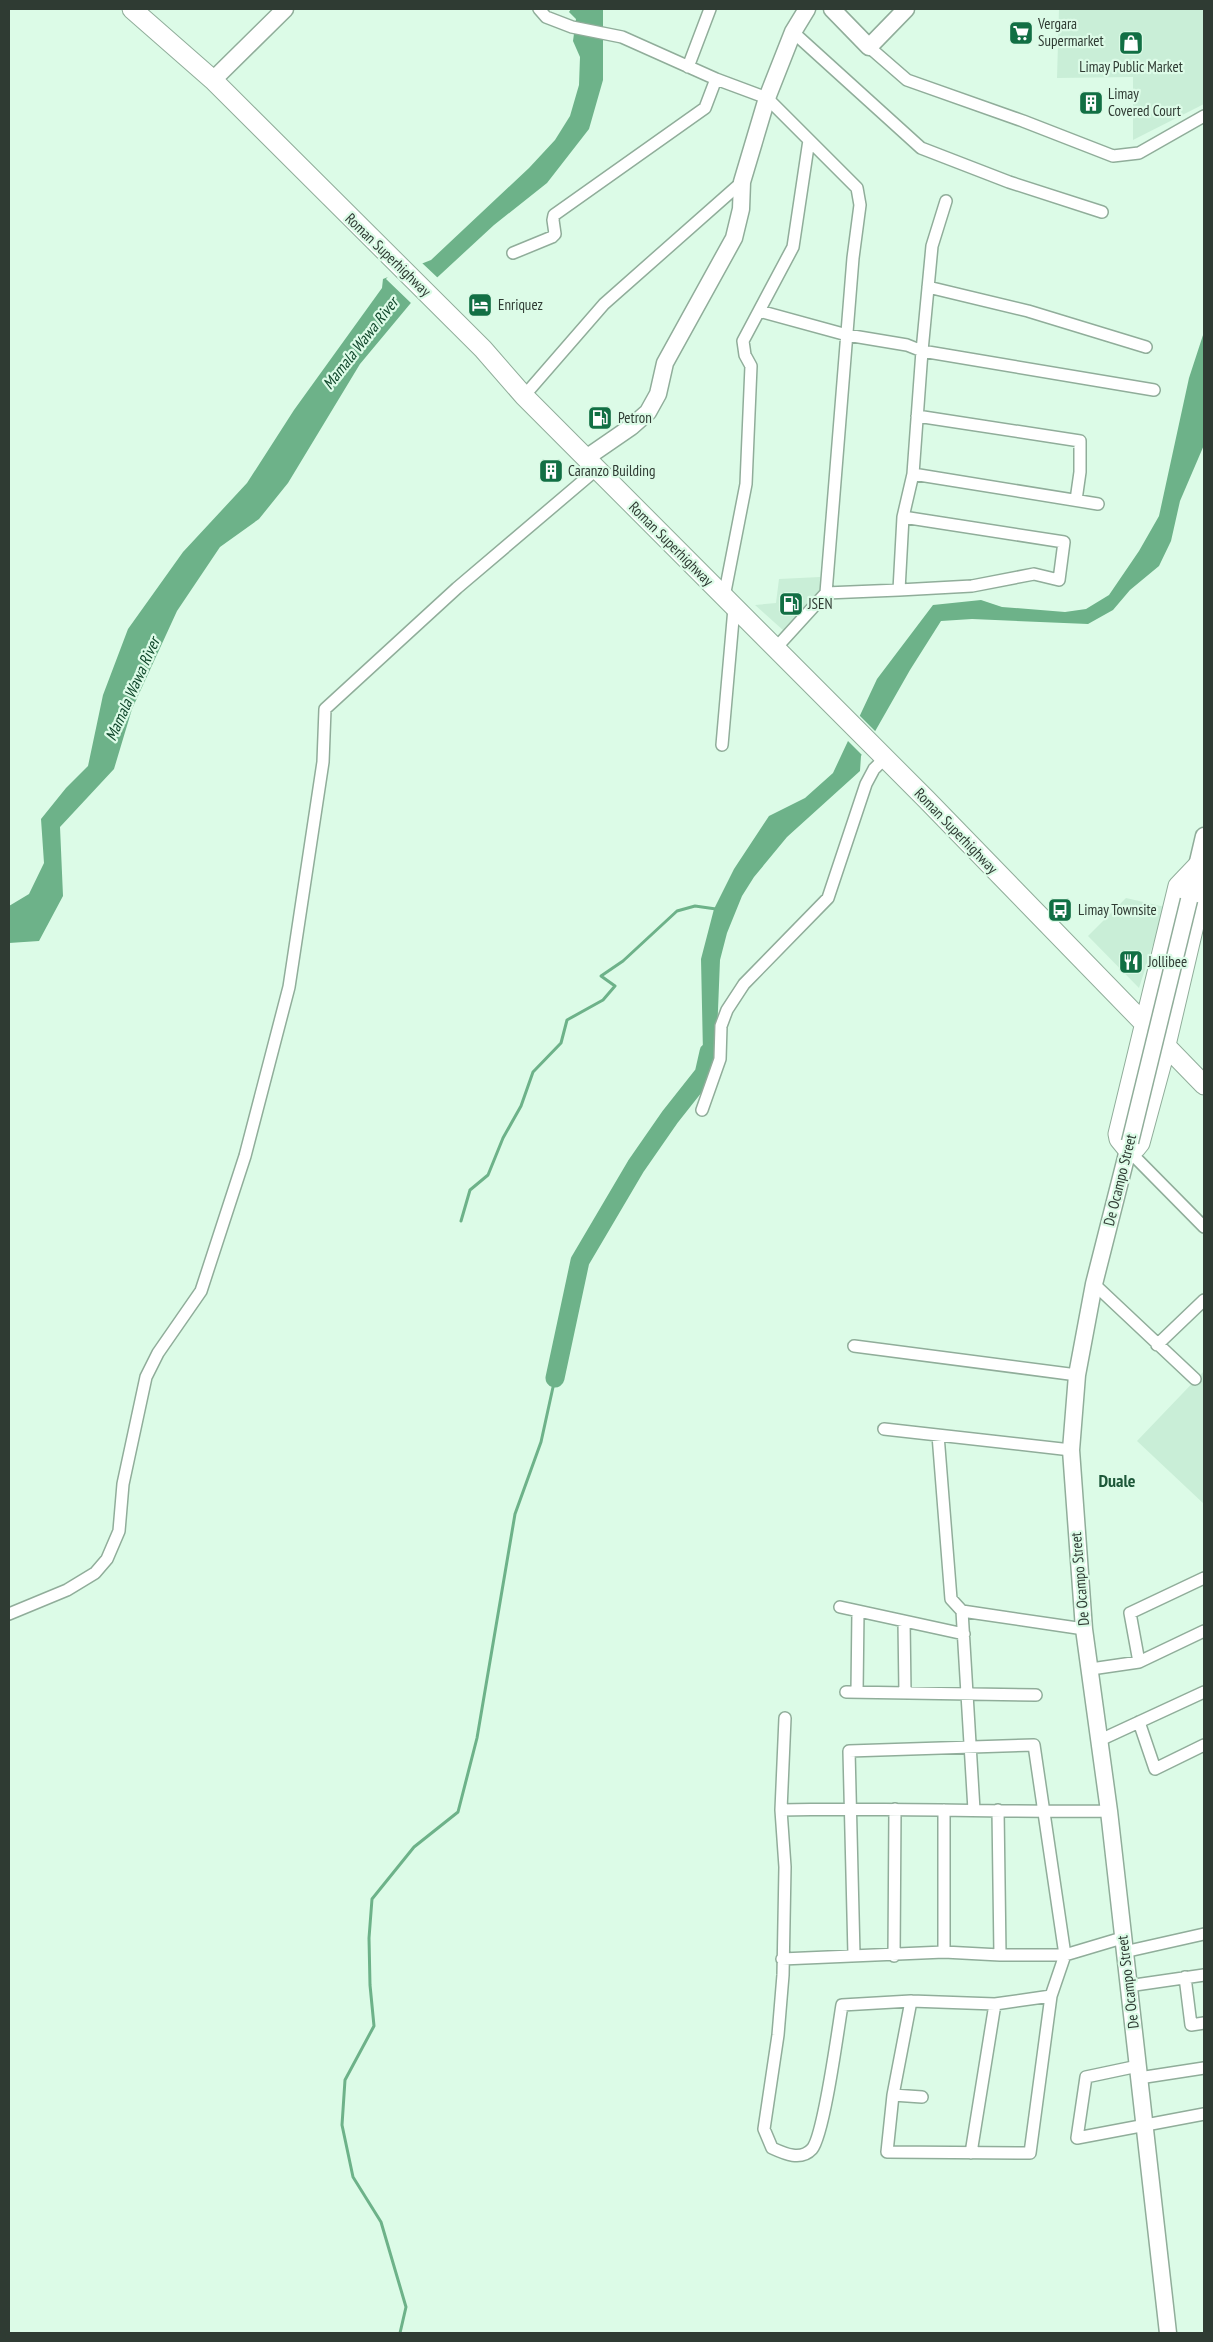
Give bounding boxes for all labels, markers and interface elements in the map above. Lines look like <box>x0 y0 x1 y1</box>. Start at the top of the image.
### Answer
place label: Vergara Supermarket <box>1037 14 1104 50</box>
supermarket icon: Vergara Supermarket <box>1008 20 1034 46</box>
shop icon: Limay Public Market <box>1118 30 1144 56</box>
place label: Limay Public Market <box>1079 57 1183 76</box>
place label: Limay Covered Court <box>1108 84 1181 120</box>
building icon: Limay Covered Court <box>1078 90 1104 116</box>
street label: Roman Superhighway <box>342 209 435 301</box>
water label: Mamala Wawa River <box>318 291 404 393</box>
hotel icon: Enriquez <box>467 292 493 318</box>
place label: Enriquez <box>498 295 543 314</box>
fuel station icon: Petron <box>587 405 613 431</box>
place label: Petron <box>618 408 652 427</box>
building icon: Caranzo Building <box>538 458 564 484</box>
place label: Caranzo Building <box>568 461 655 480</box>
street label: Roman Superhighway <box>625 497 718 590</box>
fuel station icon: JSEN <box>778 591 804 617</box>
place label: JSEN <box>807 594 833 613</box>
water label: Mamala Wawa River <box>100 632 165 744</box>
street label: Roman Superhighway <box>911 784 1002 878</box>
bus stop icon: Limay Townsite <box>1047 897 1073 923</box>
place label: Limay Townsite <box>1078 900 1157 919</box>
restaurant icon: Jollibee <box>1118 949 1144 975</box>
place label: Jollibee <box>1147 952 1187 971</box>
street label: De Ocampo Street <box>1099 1132 1140 1228</box>
district label: Duale <box>1098 1469 1136 1492</box>
street label: De Ocampo Street <box>1066 1531 1093 1627</box>
street label: De Ocampo Street <box>1112 1934 1143 2030</box>

